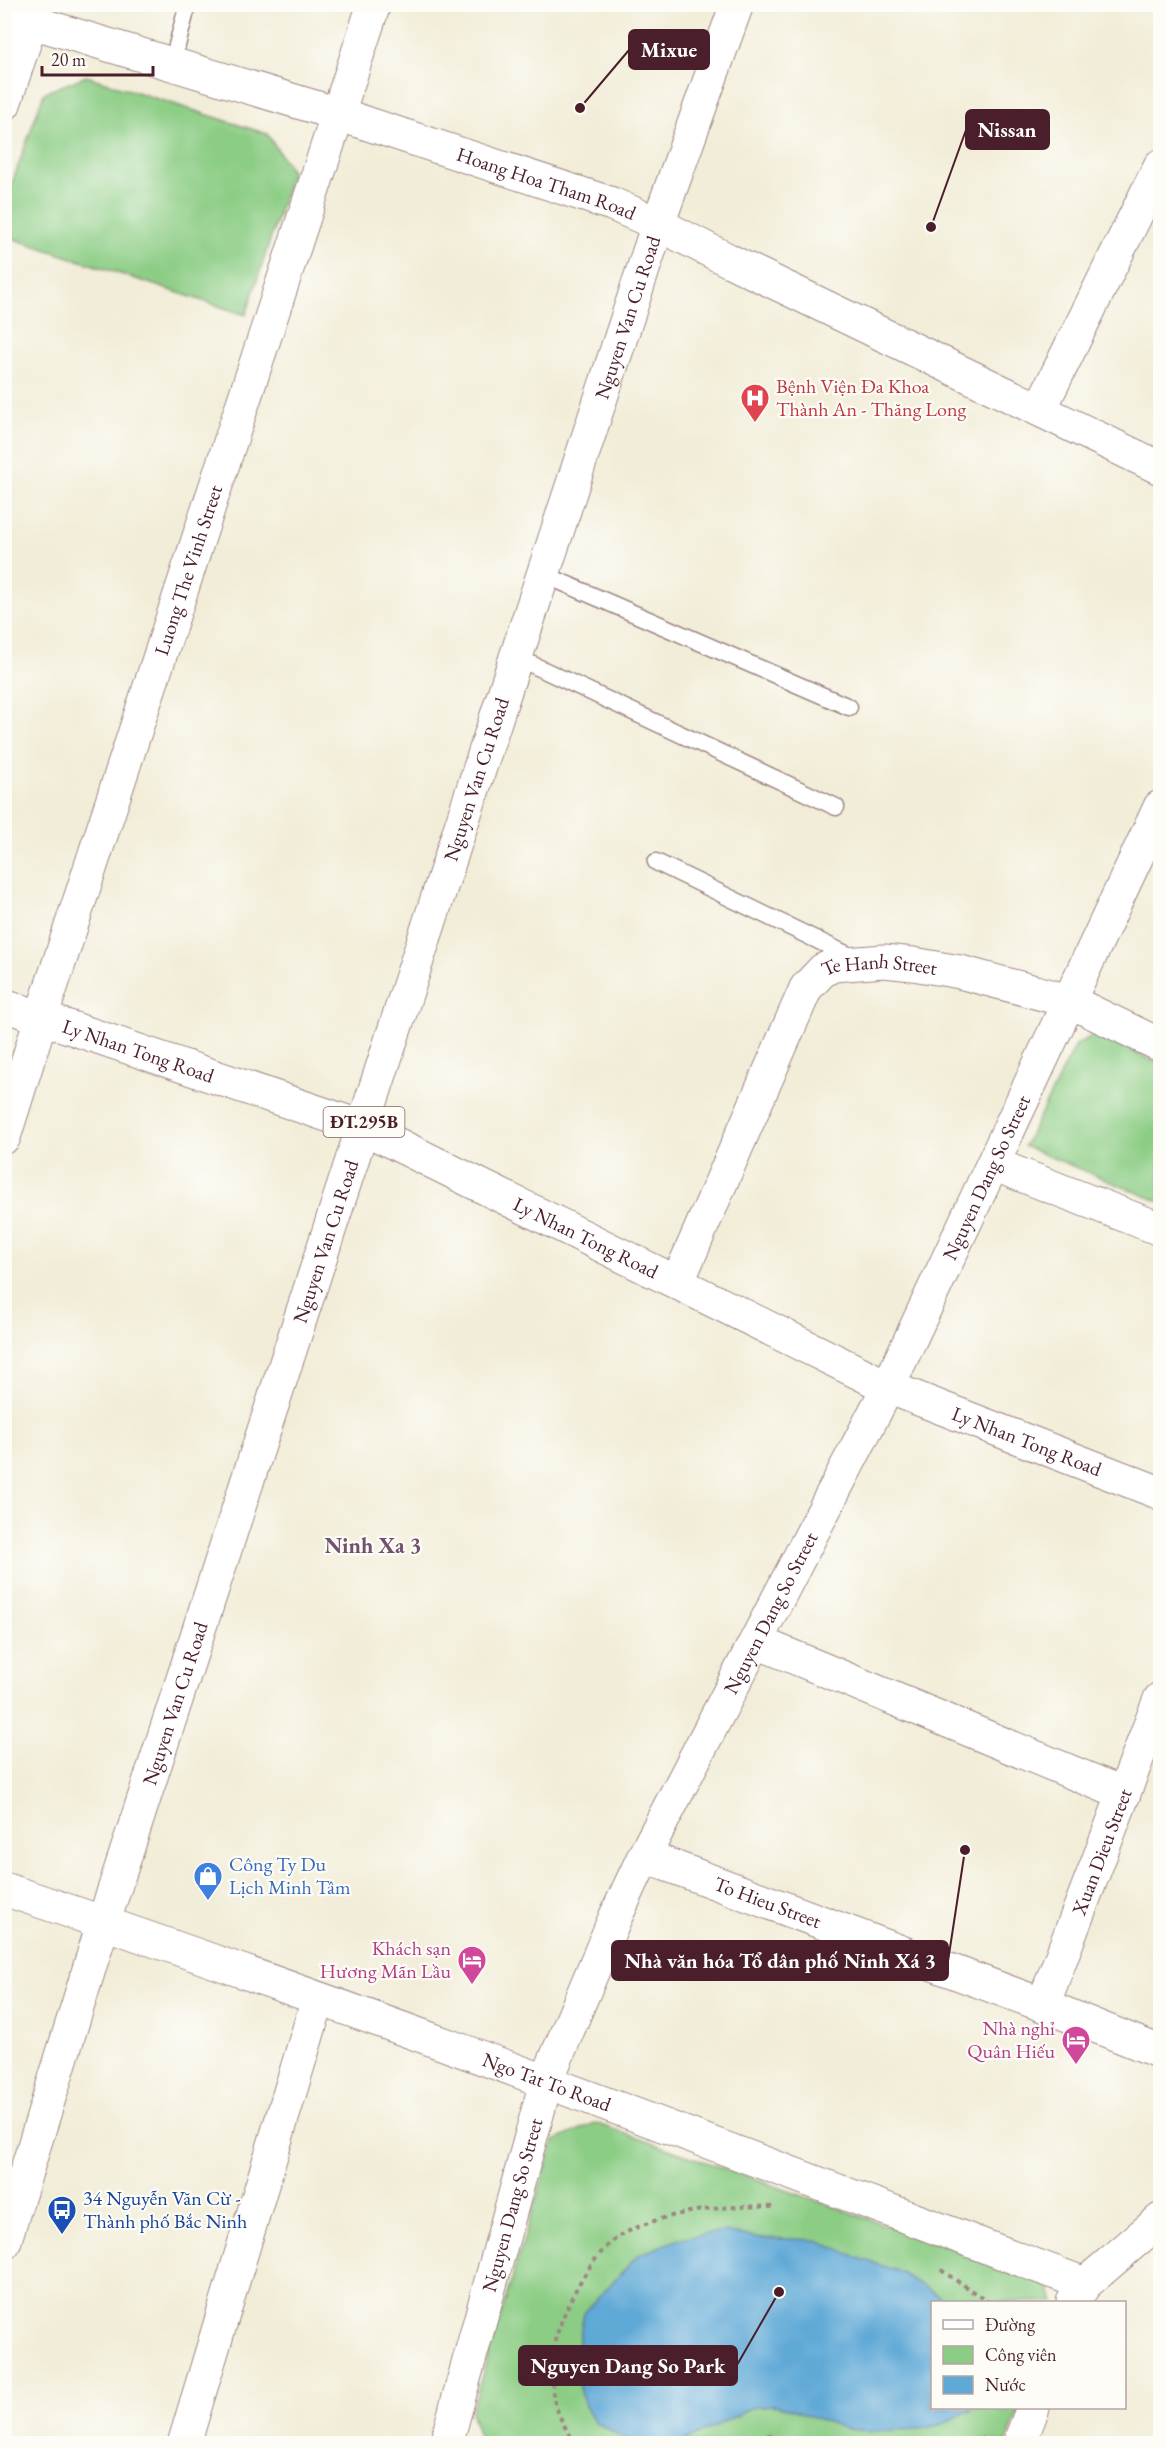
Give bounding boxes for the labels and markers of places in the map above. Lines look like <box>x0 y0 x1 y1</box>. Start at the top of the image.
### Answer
callout: Mixue <box>629 30 709 69</box>
callout: Nissan <box>966 110 1049 149</box>
place label: Bệnh Viện Đa Khoa Thành An - Thăng Long <box>776 373 966 422</box>
hospital icon: Bệnh Viện Đa Khoa Thành An - Thăng Long <box>739 382 771 424</box>
place label: Công Ty Du Lịch Minh Tâm <box>229 1851 351 1900</box>
shop icon: Công Ty Du Lịch Minh Tâm <box>192 1860 224 1902</box>
place label: Khách sạn Hương Mãn Lầu <box>320 1935 451 1984</box>
callout: Nhà văn hóa Tổ dân phố Ninh Xá 3 <box>612 1941 948 1980</box>
hotel icon: Khách sạn Hương Mãn Lầu <box>456 1944 488 1986</box>
place label: Nhà nghỉ Quân Hiếu <box>967 2015 1055 2064</box>
hotel icon: Nhà nghỉ Quân Hiếu <box>1060 2024 1092 2066</box>
place label: 34 Nguyễn Văn Cừ - Thành phố Bắc Ninh <box>83 2185 247 2234</box>
bus stop icon: 34 Nguyễn Văn Cừ - Thành phố Bắc Ninh <box>46 2194 78 2236</box>
callout: Nguyen Dang So Park <box>519 2346 737 2385</box>

